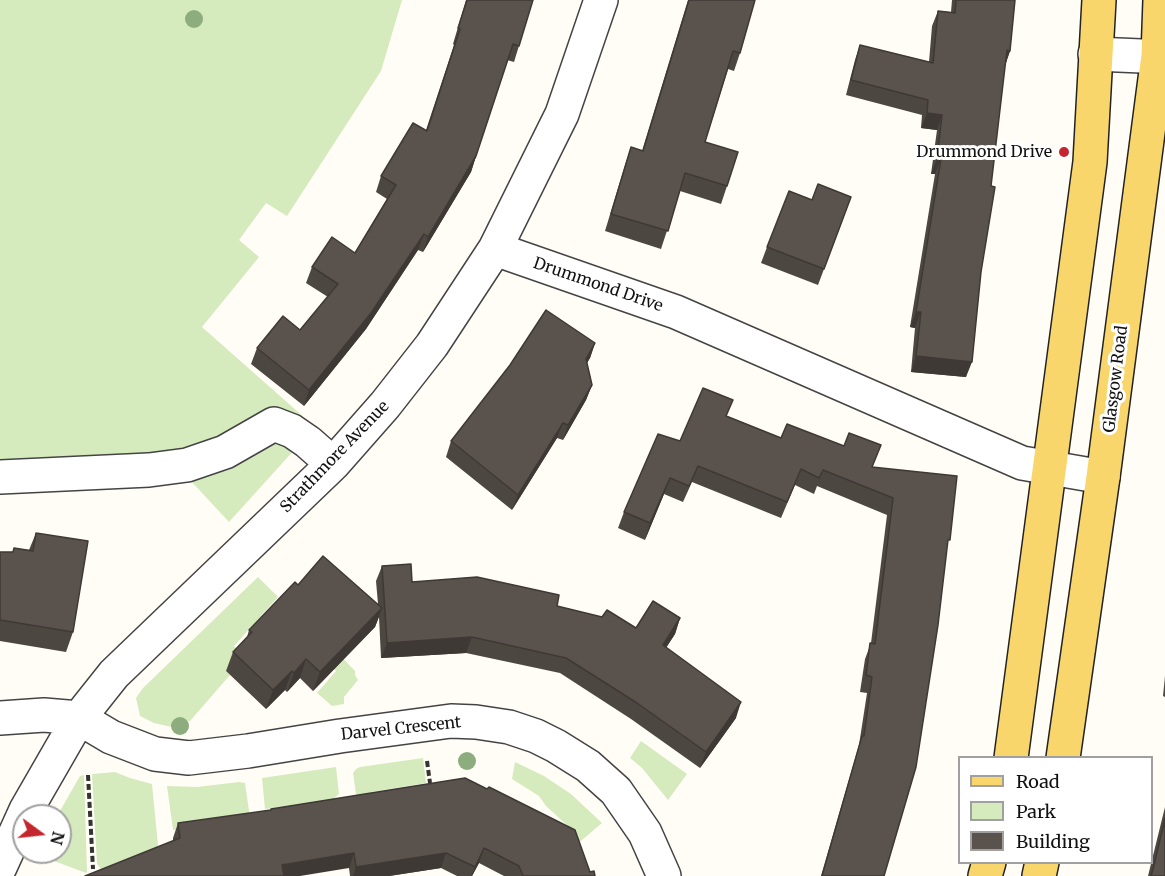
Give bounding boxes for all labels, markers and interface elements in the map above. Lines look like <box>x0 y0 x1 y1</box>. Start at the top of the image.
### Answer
place label: Drummond Drive <box>916 142 1052 162</box>
marker: Drummond Drive <box>1057 145 1071 159</box>
street label: Drummond Drive <box>531 254 665 316</box>
street label: Glasgow Road <box>1100 324 1132 434</box>
street label: Strathmore Avenue <box>277 397 393 517</box>
street label: Darvel Crescent <box>340 713 462 745</box>
legend <box>958 756 1153 864</box>
text: Road <box>1016 770 1060 793</box>
text: Park <box>1016 800 1056 823</box>
north arrow <box>12 804 72 864</box>
text: N <box>46 829 69 847</box>
text: Building <box>1016 830 1090 853</box>

